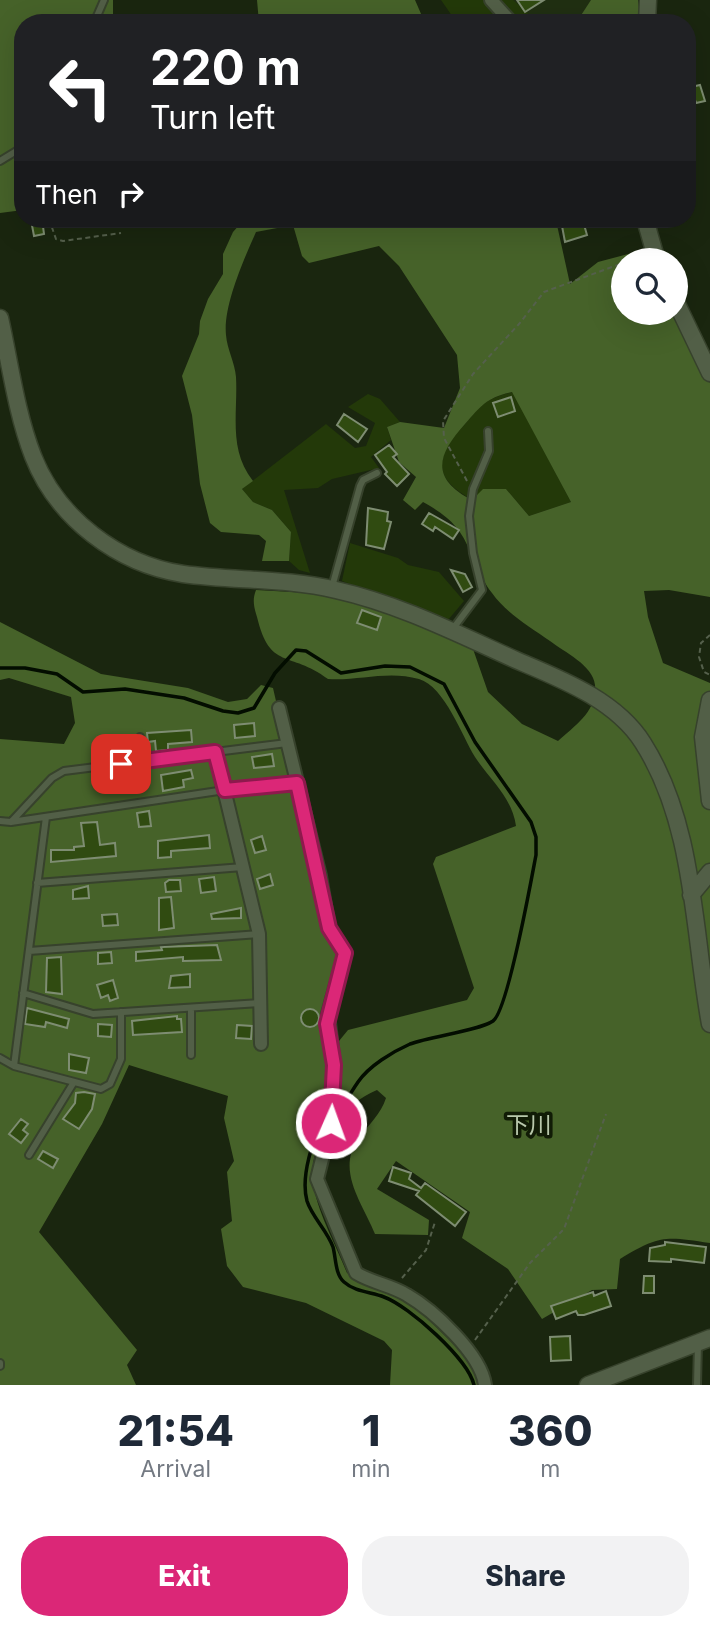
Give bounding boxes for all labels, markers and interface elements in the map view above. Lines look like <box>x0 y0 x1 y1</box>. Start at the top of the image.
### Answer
text: 220 m <box>150 38 301 97</box>
icon: left <box>35 42 126 133</box>
text: Turn left <box>150 98 275 137</box>
icon: right <box>112 175 150 213</box>
text: Then <box>35 179 98 210</box>
map controls <box>611 248 688 325</box>
button: search <box>611 248 688 325</box>
pin <box>91 734 151 794</box>
icon: arrive <box>102 745 140 783</box>
position arrow <box>294 1086 368 1160</box>
district label: 下川 <box>506 1111 552 1139</box>
text: 21:54 <box>117 1405 234 1456</box>
text: 1 <box>362 1405 380 1456</box>
text: 360 <box>508 1405 593 1456</box>
text: Arrival <box>140 1455 211 1483</box>
text: min <box>351 1455 391 1483</box>
text: m <box>540 1455 560 1483</box>
button: Exit <box>21 1536 348 1616</box>
button: Share <box>362 1536 689 1616</box>

